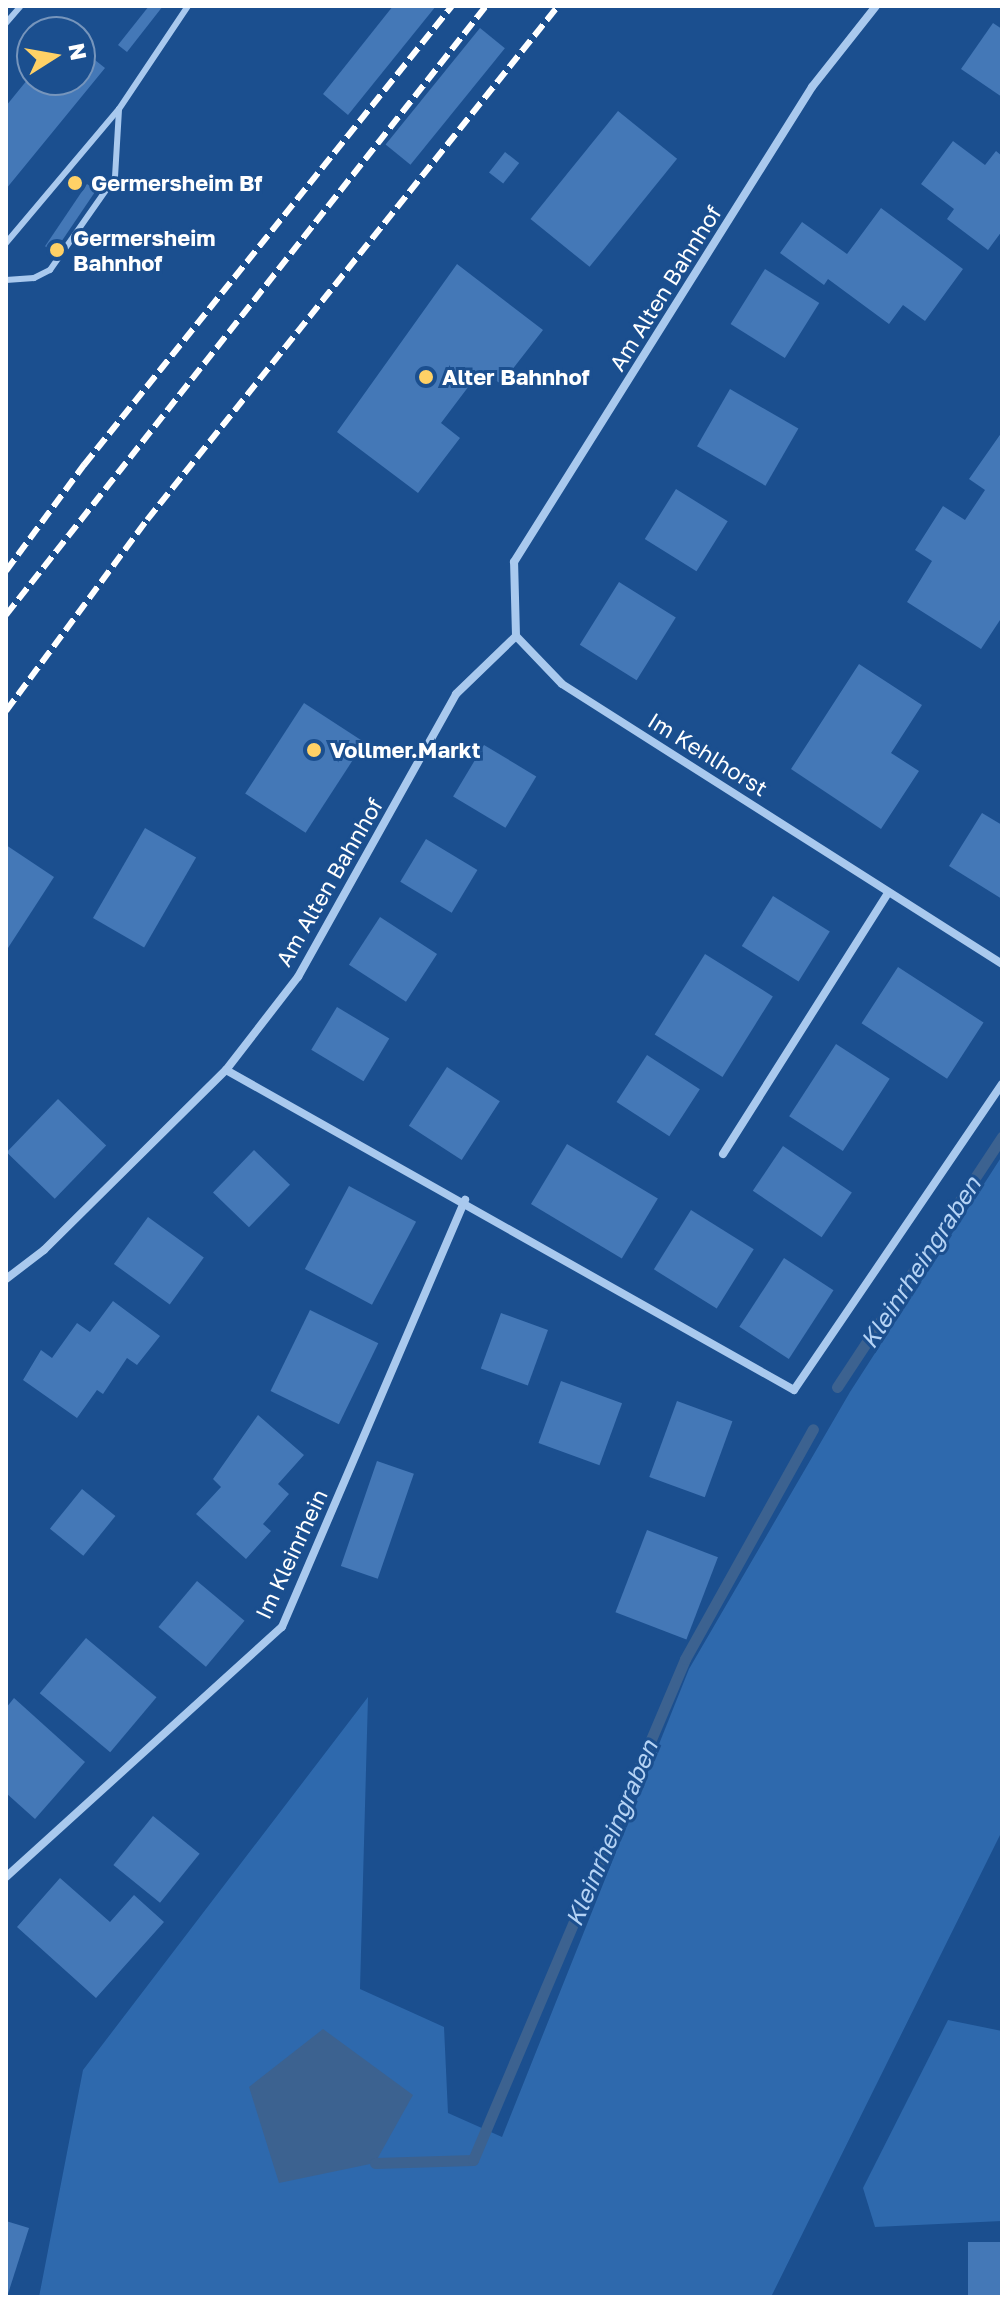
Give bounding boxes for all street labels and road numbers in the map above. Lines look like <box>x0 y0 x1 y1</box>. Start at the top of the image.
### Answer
street label: Am Alten Bahnhof <box>603 200 727 376</box>
street label: Im Kehlhorst <box>643 707 773 801</box>
street label: Am Alten Bahnhof <box>270 793 388 971</box>
street label: Im Kleinrhein <box>249 1485 333 1623</box>

